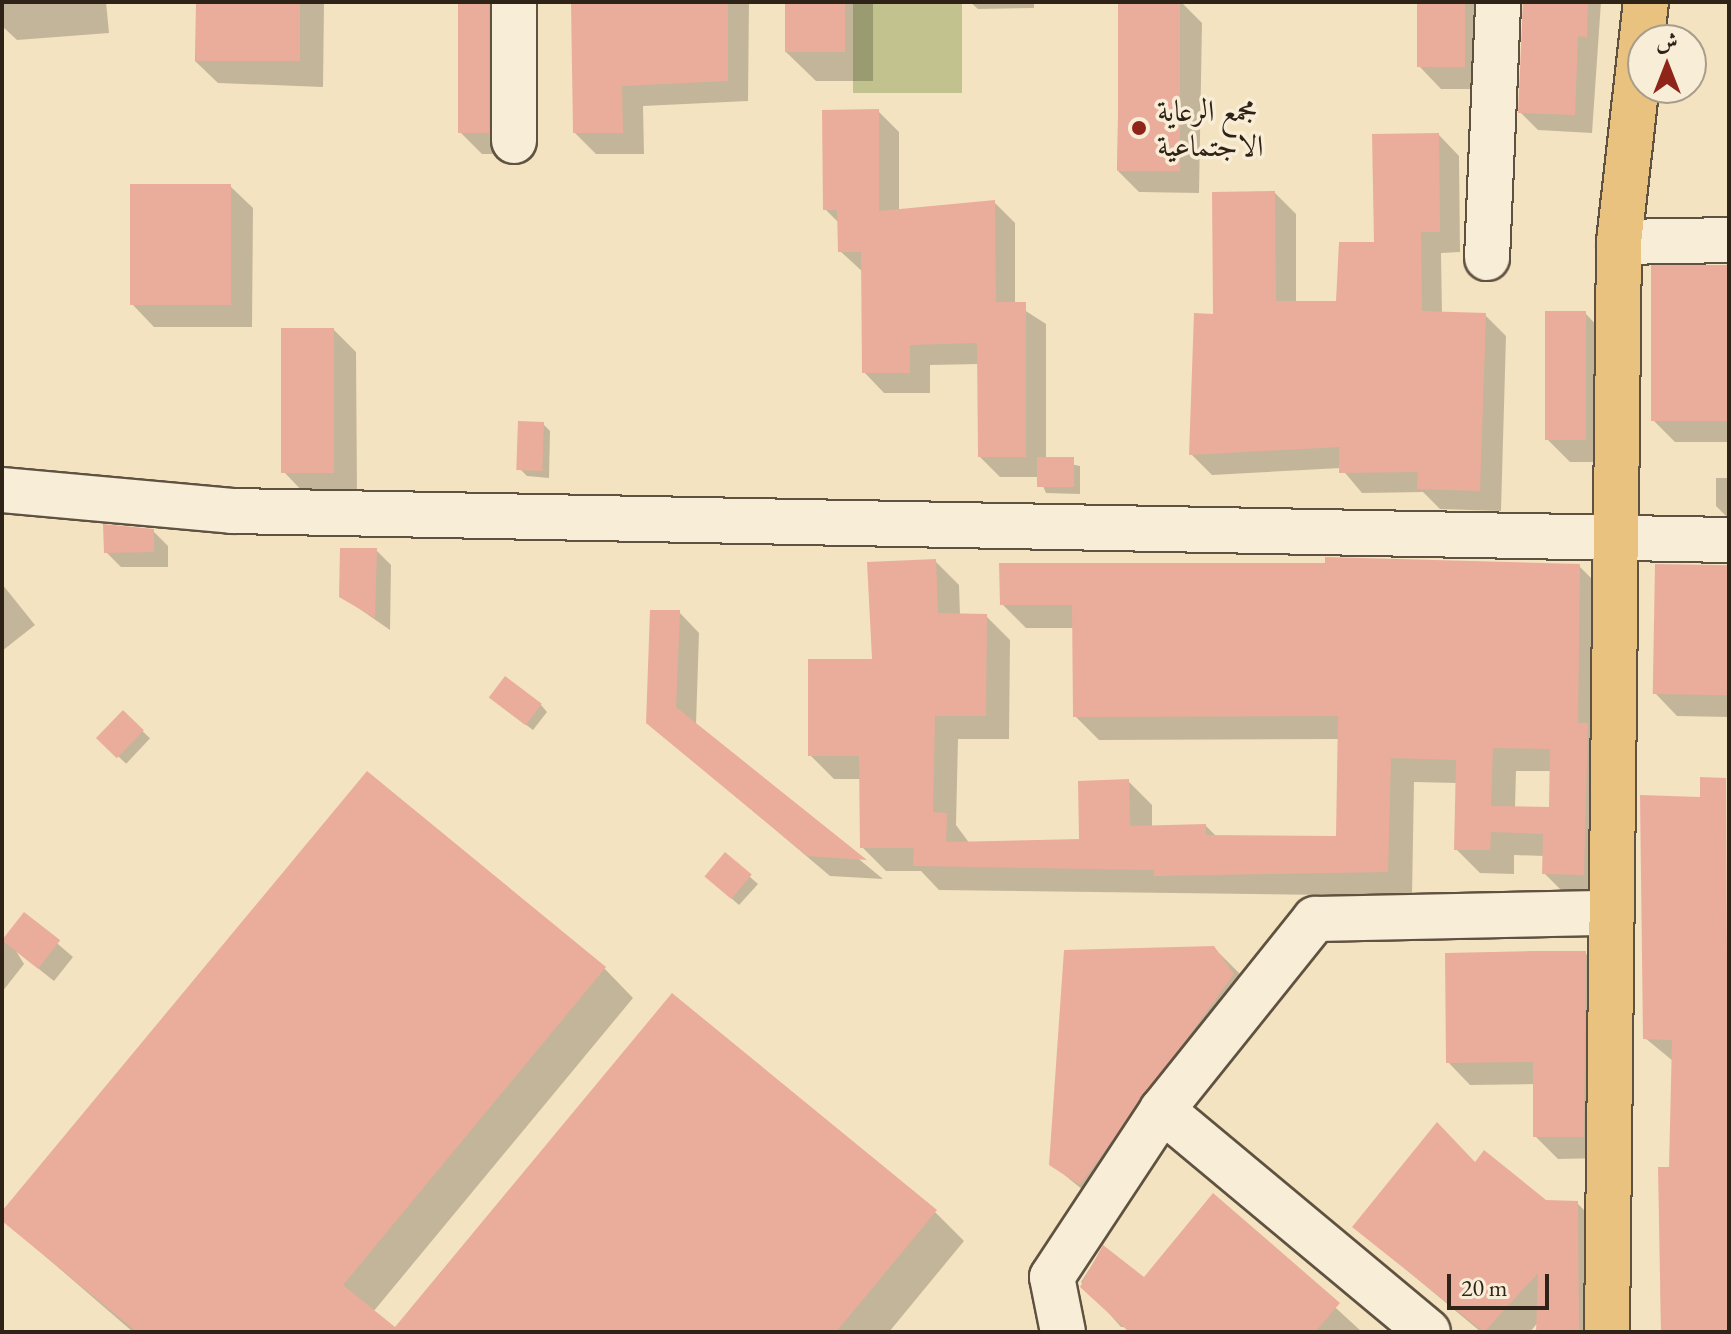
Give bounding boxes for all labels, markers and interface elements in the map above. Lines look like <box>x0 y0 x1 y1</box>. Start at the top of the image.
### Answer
north arrow <box>1627 24 1707 104</box>
text: ش <box>1656 27 1678 56</box>
place label: مجمع الرعاية الاجتماعية <box>1157 93 1263 164</box>
marker: مجمع الرعاية الاجتماعية <box>1128 117 1150 139</box>
scale bar <box>1451 1258 1553 1308</box>
text: 20 m <box>1461 1272 1508 1303</box>

